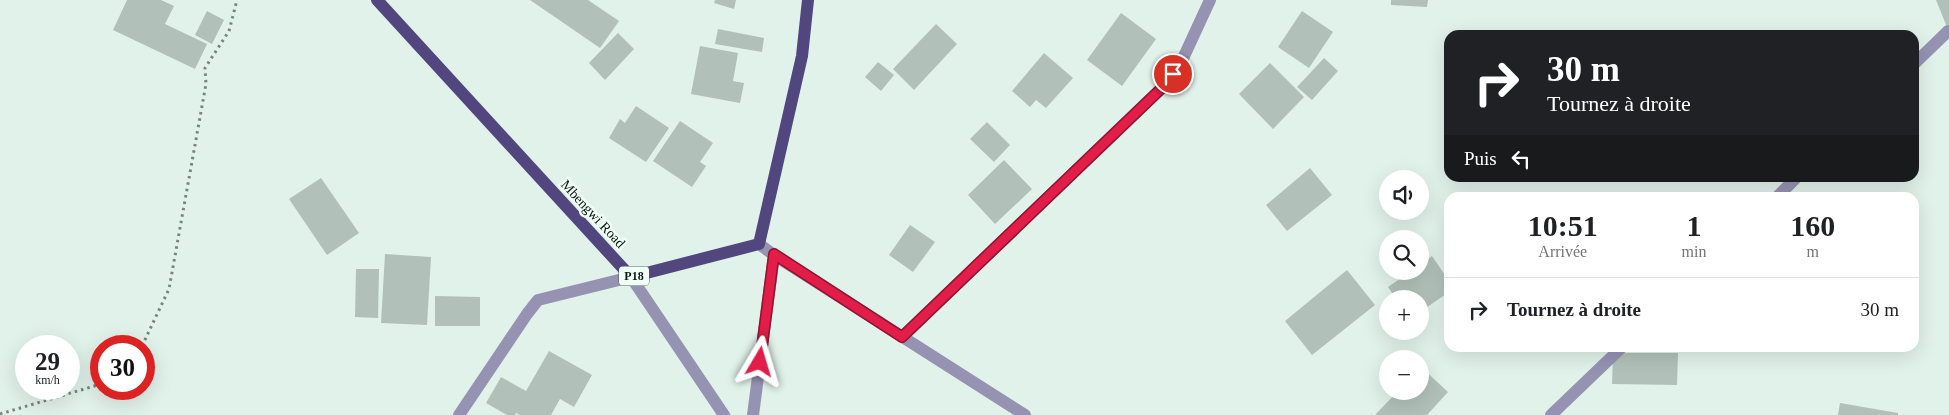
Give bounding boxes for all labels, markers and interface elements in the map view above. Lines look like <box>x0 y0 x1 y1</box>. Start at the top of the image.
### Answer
icon: right <box>1464 50 1529 115</box>
text: 30 m <box>1547 50 1620 89</box>
pin <box>1152 53 1194 95</box>
icon: arrive <box>1159 60 1187 88</box>
text: Tournez à droite <box>1547 91 1691 116</box>
icon: left <box>1507 145 1535 173</box>
text: Puis <box>1464 148 1497 169</box>
map controls <box>1379 170 1429 400</box>
button: sound <box>1379 170 1429 220</box>
street label: Mbengwi Road <box>558 177 628 251</box>
text: 10:51 <box>1528 209 1598 242</box>
text: 1 <box>1686 209 1701 242</box>
text: 160 <box>1790 209 1835 242</box>
button: search <box>1379 230 1429 280</box>
text: Arrivée <box>1538 243 1587 260</box>
text: min <box>1682 243 1706 260</box>
text: m <box>1806 243 1819 260</box>
road number: P18 <box>619 266 649 286</box>
button: + <box>1379 290 1429 340</box>
icon: right <box>1464 296 1492 324</box>
text: Tournez à droite <box>1507 299 1641 320</box>
text: 30 m <box>1860 299 1899 320</box>
speed limit sign: 30 <box>90 335 155 400</box>
position arrow <box>733 335 785 387</box>
text: 29 <box>35 348 60 375</box>
button: − <box>1379 350 1429 400</box>
text: km/h <box>35 373 60 387</box>

